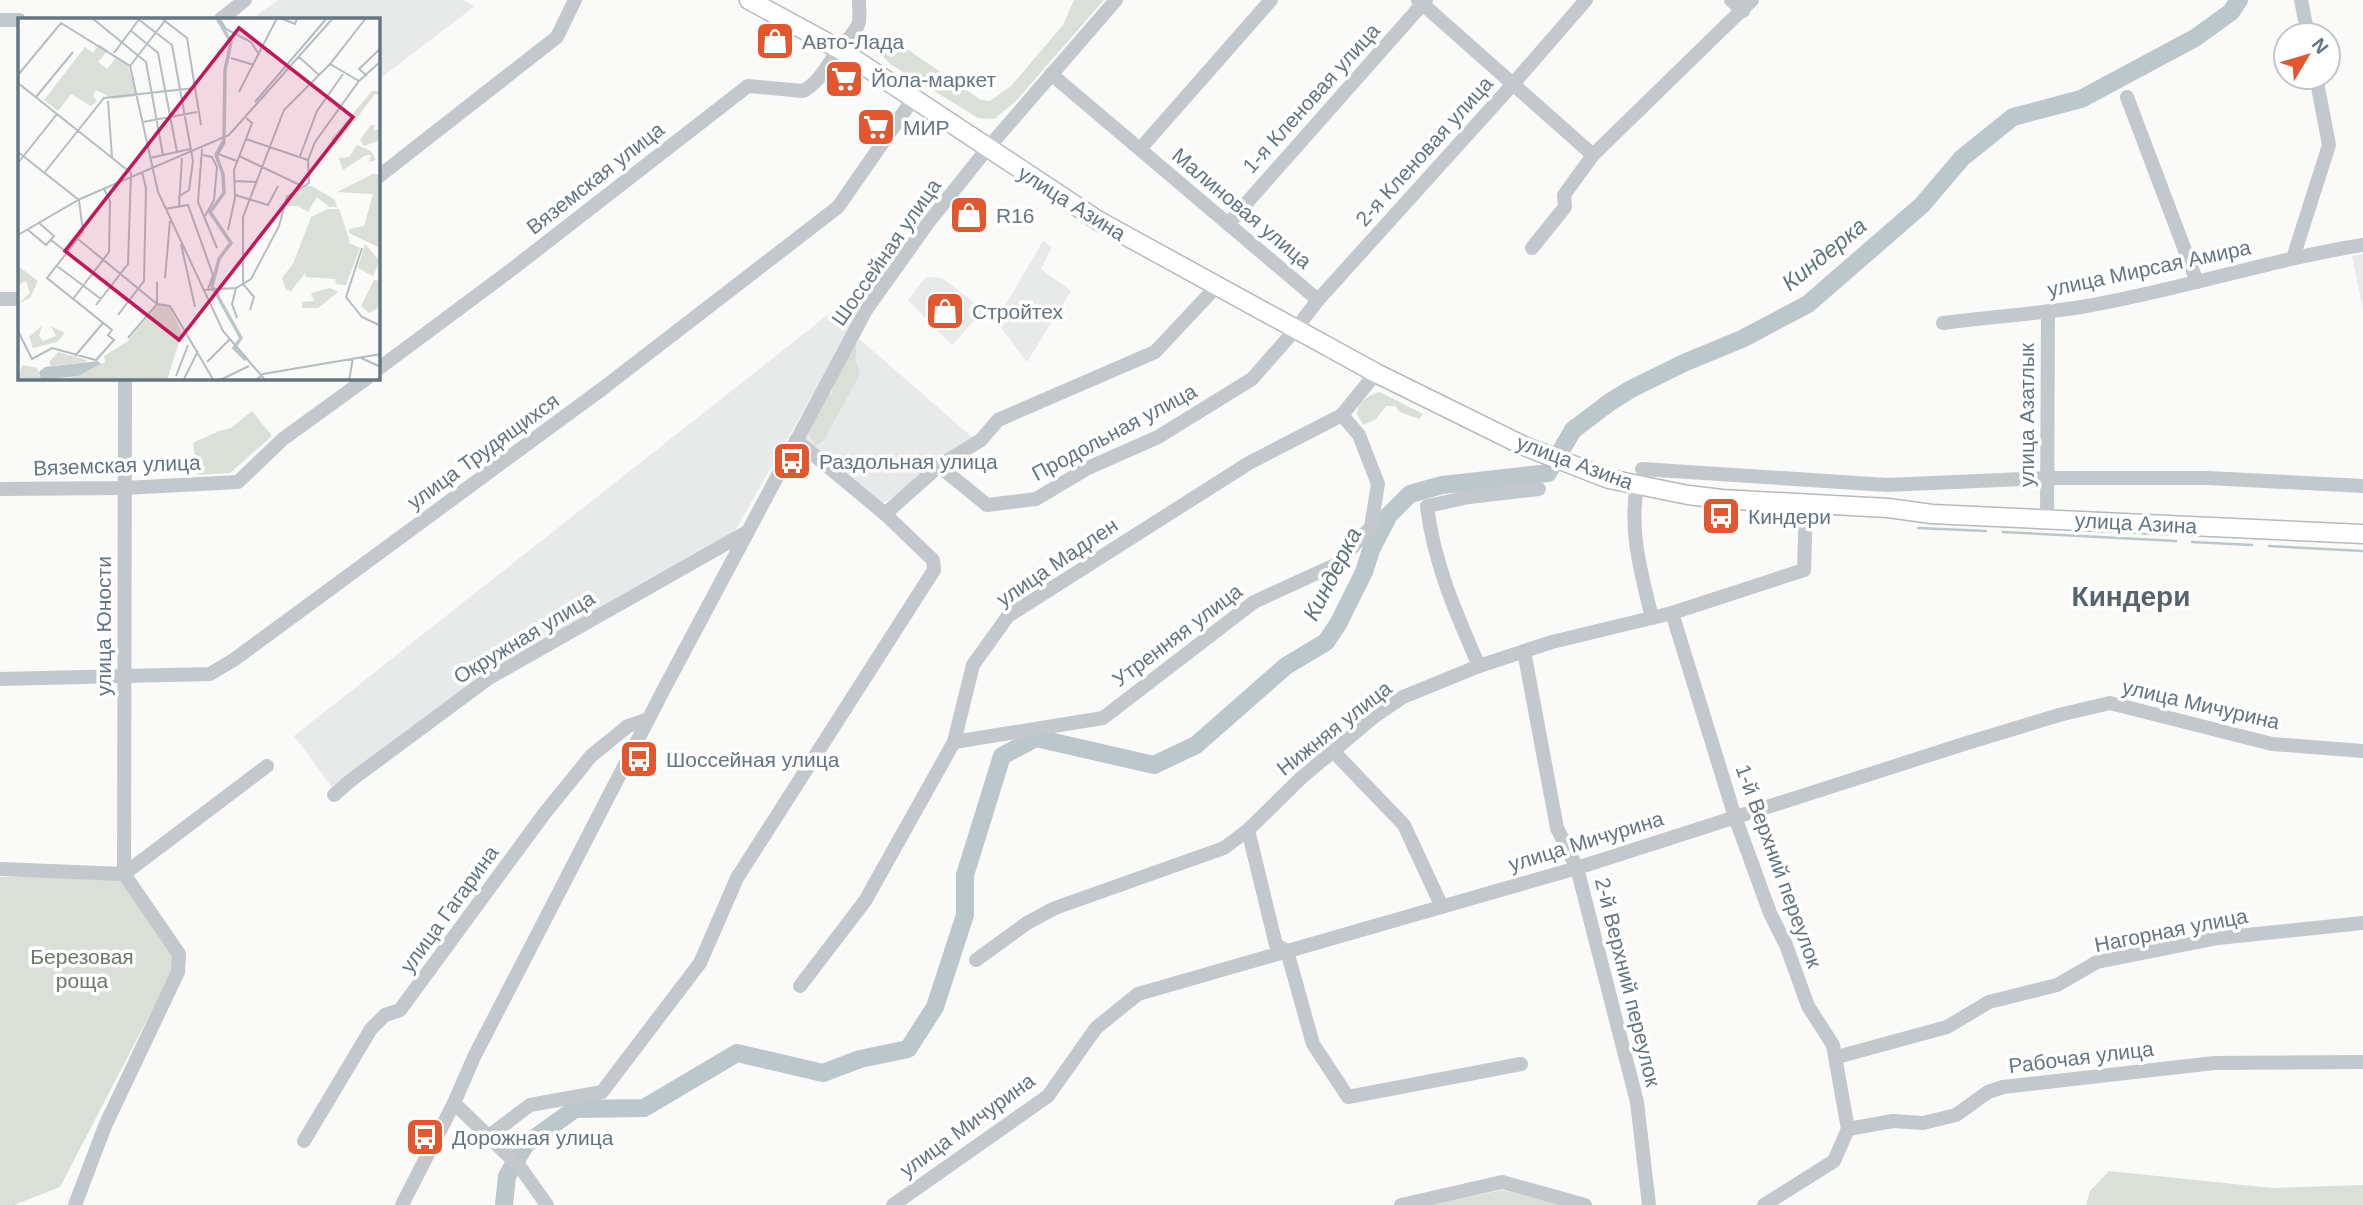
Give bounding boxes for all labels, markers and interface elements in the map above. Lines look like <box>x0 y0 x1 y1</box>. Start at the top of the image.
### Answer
inset map <box>18 18 380 380</box>
street label: 1-я Кленовая улица <box>1238 18 1384 177</box>
shop icon: Авто-Лада <box>754 20 796 62</box>
north arrow <box>2272 21 2342 91</box>
place label: Авто-Лада <box>802 30 904 53</box>
text: N <box>2308 34 2333 58</box>
supermarket icon: Йола-маркет <box>823 58 865 100</box>
place label: Йола-маркет <box>871 68 996 91</box>
street label: 2-я Кленовая улица <box>1351 71 1497 230</box>
supermarket icon: МИР <box>855 106 897 148</box>
place label: МИР <box>903 116 950 139</box>
street label: Вяземская улица <box>522 117 668 239</box>
street label: Малиновая улица <box>1168 143 1316 273</box>
street label: улица Азина <box>1014 161 1130 245</box>
street label: Шоссейная улица <box>827 174 945 330</box>
shop icon: R16 <box>948 194 990 236</box>
place label: R16 <box>996 204 1035 227</box>
water label: Киндерка <box>1777 212 1871 296</box>
street label: улица Мирсая Амира <box>2045 235 2253 301</box>
shop icon: Стройтех <box>924 290 966 332</box>
place label: Стройтех <box>972 300 1063 323</box>
street label: улица Азатлык <box>2015 342 2038 487</box>
street label: Продольная улица <box>1028 379 1200 485</box>
street label: улица Трудящихся <box>403 388 563 514</box>
street label: улица Азина <box>1514 430 1637 494</box>
bus stop icon: Раздольная улица <box>771 440 813 482</box>
place label: Раздольная улица <box>819 450 998 473</box>
street label: Вяземская улица <box>33 451 201 479</box>
bus stop icon: Киндери <box>1700 495 1742 537</box>
place label: Киндери <box>1748 505 1831 528</box>
street label: улица Азина <box>2074 508 2198 538</box>
street label: улица Мадлен <box>992 513 1122 611</box>
water label: Киндерка <box>1298 523 1366 625</box>
street label: улица Юности <box>92 556 115 696</box>
street label: Утренняя улица <box>1108 579 1246 691</box>
district label: Киндери <box>2072 581 2190 612</box>
street label: Окружная улица <box>450 586 599 688</box>
street label: улица Мичурина <box>2120 675 2282 733</box>
street label: Нижняя улица <box>1272 676 1396 780</box>
bus stop icon: Шоссейная улица <box>618 738 660 780</box>
place label: Шоссейная улица <box>666 748 840 771</box>
street label: 1-й Верхний переулок <box>1732 761 1827 971</box>
street label: улица Мичурина <box>1506 806 1666 875</box>
street label: улица Гагарина <box>395 841 503 977</box>
street label: 2-й Верхний переулок <box>1591 875 1665 1090</box>
street label: Нагорная улица <box>2092 904 2250 956</box>
park label: Березовая роща <box>30 945 134 992</box>
street label: Рабочая улица <box>2007 1037 2155 1077</box>
street label: улица Мичурина <box>895 1068 1039 1182</box>
bus stop icon: Дорожная улица <box>404 1116 446 1158</box>
place label: Дорожная улица <box>452 1126 614 1149</box>

